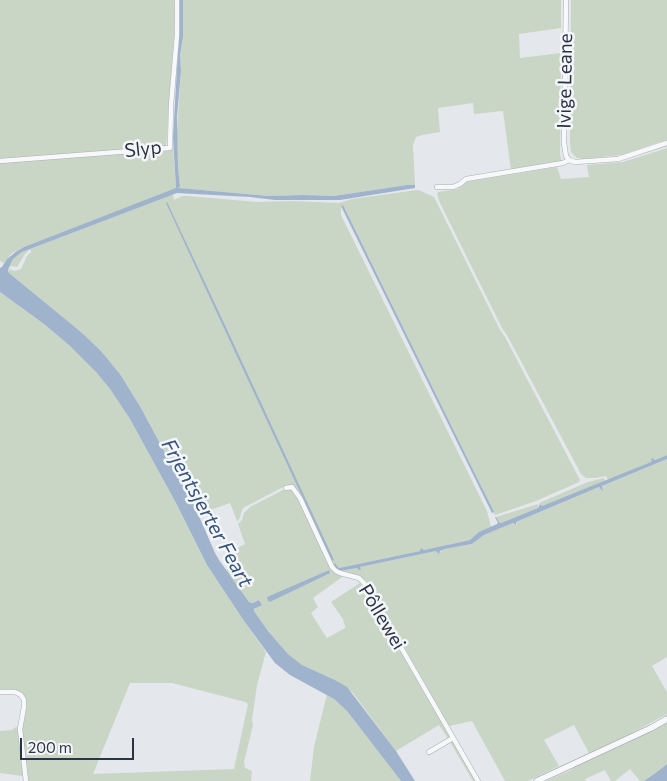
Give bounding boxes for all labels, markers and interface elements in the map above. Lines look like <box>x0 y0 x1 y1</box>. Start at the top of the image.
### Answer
street label: Ivige Leane <box>553 33 577 129</box>
street label: Slyp <box>123 136 163 162</box>
water label: Frjentsjerter Feart <box>156 435 258 591</box>
street label: Pôllewei <box>354 580 410 654</box>
scale bar <box>22 728 136 760</box>
text: 200 m <box>28 738 72 756</box>

